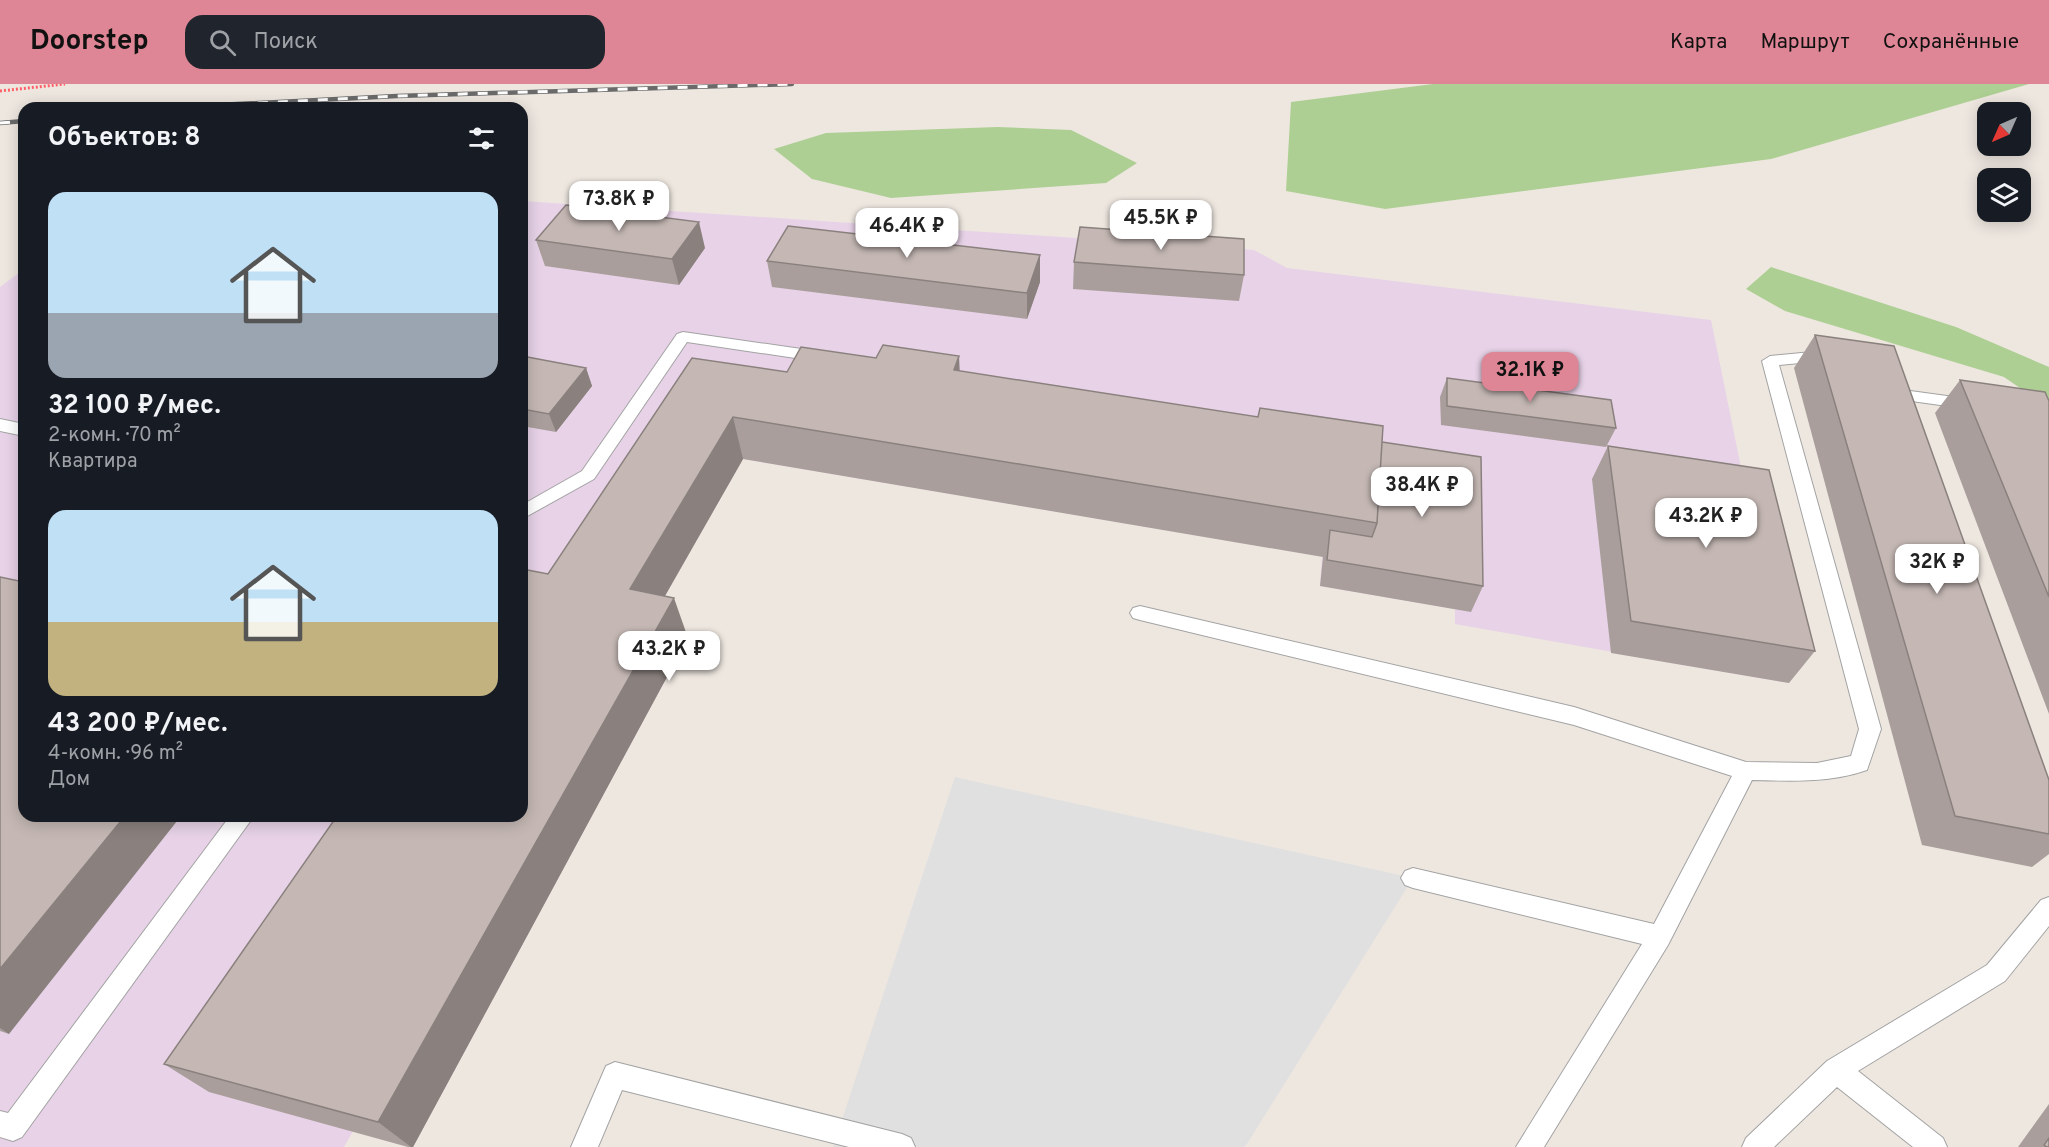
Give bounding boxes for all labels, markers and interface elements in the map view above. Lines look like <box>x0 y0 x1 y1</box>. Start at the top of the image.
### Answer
search box <box>185 15 605 69</box>
text: Doorstep <box>30 24 149 60</box>
icon: search <box>206 26 239 59</box>
text: Поиск <box>254 29 318 56</box>
text: Карта <box>1670 29 1727 56</box>
text: Маршрут <box>1760 29 1850 56</box>
text: Сохранённые <box>1883 29 2019 56</box>
north arrow <box>1977 102 2031 156</box>
map controls <box>1977 102 2031 222</box>
text: Объектов: 8 <box>48 122 201 155</box>
icon: filters <box>465 122 498 155</box>
button: layers <box>1977 168 2031 222</box>
pin: 73.8K ₽ <box>564 181 674 232</box>
text: 73.8K ₽ <box>583 187 655 213</box>
pin: 45.5K ₽ <box>1106 200 1216 251</box>
text: 45.5K ₽ <box>1124 206 1198 232</box>
pin: 46.4K ₽ <box>852 208 962 259</box>
text: 46.4K ₽ <box>869 214 945 240</box>
icon: home <box>219 231 327 339</box>
pin: 32.1K ₽ <box>1475 352 1585 403</box>
text: 32.1K ₽ <box>1496 358 1564 384</box>
text: 32 100 ₽/мес. <box>48 390 221 423</box>
text: 2-комн. · 70 m² <box>48 423 181 449</box>
text: Квартира <box>48 449 137 475</box>
pin: 38.4K ₽ <box>1367 467 1477 518</box>
text: 38.4K ₽ <box>1385 473 1459 499</box>
pin: 43.2K ₽ <box>1651 498 1761 549</box>
text: 43.2K ₽ <box>1669 504 1743 530</box>
pin: 32K ₽ <box>1895 544 1979 595</box>
icon: home <box>219 549 327 657</box>
text: 32K ₽ <box>1909 550 1965 576</box>
pin: 43.2K ₽ <box>614 631 724 682</box>
text: 43.2K ₽ <box>632 637 706 663</box>
text: 43 200 ₽/мес. <box>48 708 228 741</box>
text: 4-комн. · 96 m² <box>48 741 183 767</box>
text: Дом <box>48 767 90 793</box>

